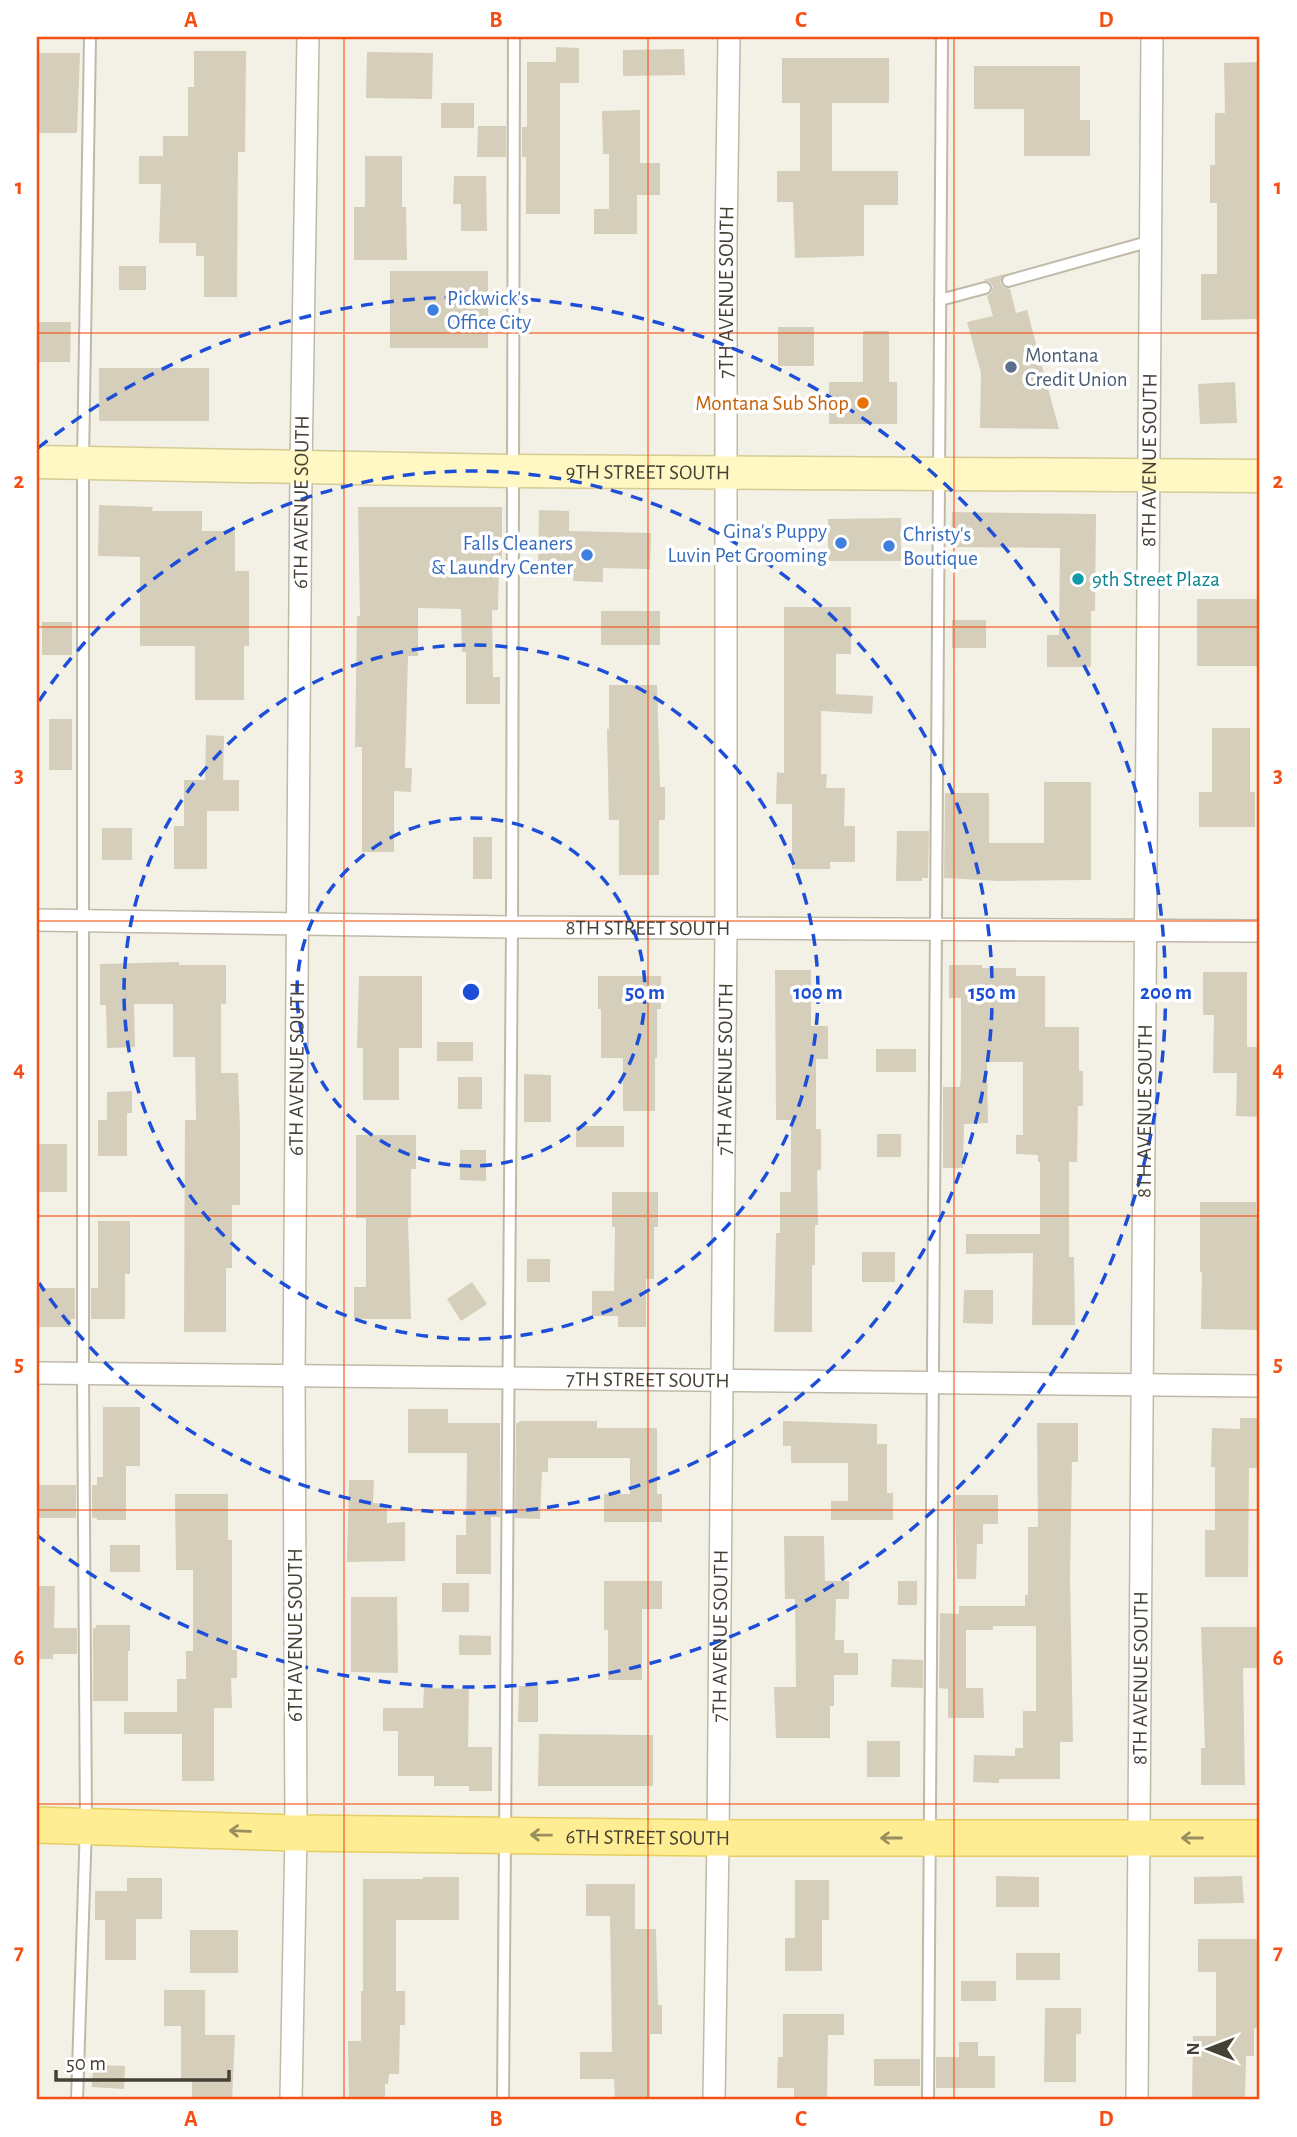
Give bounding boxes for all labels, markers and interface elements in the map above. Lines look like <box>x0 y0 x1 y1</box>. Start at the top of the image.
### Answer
text: A <box>184 9 198 32</box>
text: B <box>489 9 503 32</box>
text: C <box>795 9 807 32</box>
text: D <box>1098 9 1114 32</box>
text: 1 <box>15 176 23 199</box>
text: 1 <box>1274 176 1282 199</box>
street label: 7TH AVENUE SOUTH <box>716 206 737 378</box>
place label: Pickwick's Office City <box>447 288 531 333</box>
marker: Pickwick's Office City <box>425 302 441 318</box>
place label: Montana Credit Union <box>1025 345 1128 390</box>
marker: Montana Credit Union <box>1003 359 1019 375</box>
street label: 8TH AVENUE SOUTH <box>1138 373 1161 547</box>
place label: Montana Sub Shop <box>695 393 849 414</box>
marker: Montana Sub Shop <box>855 395 871 411</box>
street label: 6TH AVENUE SOUTH <box>290 415 313 589</box>
street label: 9TH STREET SOUTH <box>566 461 730 483</box>
text: 2 <box>14 470 25 493</box>
text: 2 <box>1273 470 1284 493</box>
place label: Gina's Puppy Luvin Pet Grooming <box>667 521 828 566</box>
place label: Christy's Boutique <box>903 524 978 569</box>
place label: Falls Cleaners & Laundry Center <box>431 533 573 578</box>
marker: Gina's Puppy Luvin Pet Grooming <box>833 535 849 551</box>
marker: Christy's Boutique <box>881 538 897 554</box>
marker: Falls Cleaners & Laundry Center <box>579 547 595 563</box>
place label: 9th Street Plaza <box>1092 569 1220 590</box>
marker: 9th Street Plaza <box>1070 571 1086 587</box>
text: 3 <box>14 764 24 787</box>
text: 3 <box>1273 764 1283 787</box>
street label: 8TH STREET SOUTH <box>566 917 730 939</box>
centre of rings <box>459 980 483 1004</box>
street label: 6TH AVENUE SOUTH <box>286 982 308 1156</box>
text: 50 m <box>625 982 665 1003</box>
text: 100 m <box>793 982 843 1003</box>
text: 150 m <box>968 982 1016 1003</box>
text: 200 m <box>1140 982 1192 1003</box>
street label: 7TH AVENUE SOUTH <box>714 983 737 1156</box>
street label: 8TH AVENUE SOUTH <box>1134 1024 1156 1198</box>
text: 4 <box>13 1058 25 1081</box>
text: 4 <box>1272 1058 1284 1081</box>
text: 5 <box>14 1353 24 1376</box>
text: 5 <box>1273 1353 1283 1376</box>
street label: 7TH STREET SOUTH <box>566 1369 730 1391</box>
street label: 6TH AVENUE SOUTH <box>285 1548 306 1722</box>
street label: 7TH AVENUE SOUTH <box>709 1550 732 1723</box>
street label: 8TH AVENUE SOUTH <box>1129 1591 1152 1765</box>
text: 6 <box>13 1647 25 1670</box>
text: 6 <box>1272 1647 1284 1670</box>
one-way arrow <box>229 1824 252 1837</box>
street label: 6TH STREET SOUTH <box>565 1826 730 1849</box>
one-way arrow <box>530 1828 553 1842</box>
one-way arrow <box>880 1831 903 1845</box>
one-way arrow <box>1181 1831 1204 1845</box>
text: 7 <box>14 1941 24 1964</box>
text: 7 <box>1273 1941 1283 1964</box>
north arrow <box>1174 2014 1244 2084</box>
scale bar <box>56 2039 229 2083</box>
text: N <box>1184 2042 1203 2056</box>
text: 50 m <box>66 2053 106 2074</box>
text: A <box>184 2108 198 2131</box>
text: B <box>489 2108 503 2131</box>
text: C <box>795 2108 807 2131</box>
text: D <box>1098 2108 1114 2131</box>

